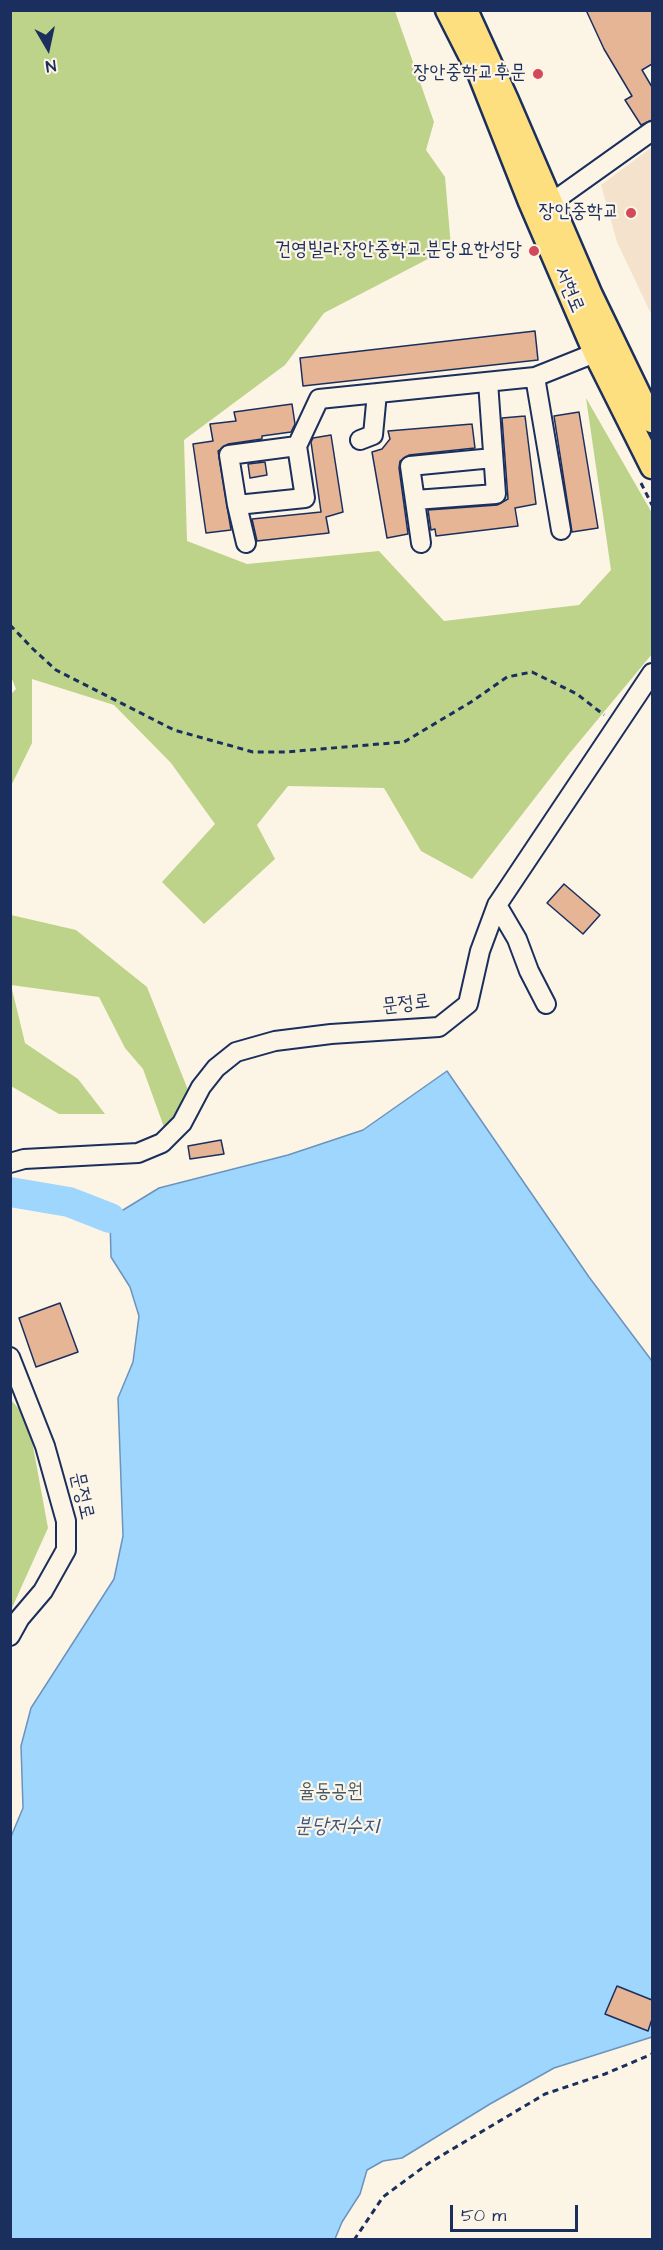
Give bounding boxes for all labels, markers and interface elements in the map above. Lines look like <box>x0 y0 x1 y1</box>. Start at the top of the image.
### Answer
north arrow <box>18 18 78 78</box>
text: N <box>44 54 57 77</box>
place label: 장안중학교후문 <box>413 62 526 86</box>
marker: 장안중학교후문 <box>531 67 545 81</box>
place label: 장안중학교 <box>539 201 619 225</box>
marker: 장안중학교 <box>624 206 638 220</box>
place label: 건영빌라.장안중학교.분당요한성당 <box>275 239 522 263</box>
marker: 건영빌라.장안중학교.분당요한성당 <box>527 244 541 258</box>
street label: 서현로 <box>548 263 588 317</box>
street label: 문정로 <box>381 990 431 1020</box>
street label: 문정로 <box>64 1470 98 1522</box>
park label: 율동공원 <box>299 1781 363 1805</box>
water label: 분당저수지 <box>295 1815 379 1841</box>
scale bar <box>453 2193 580 2231</box>
text: 50 m <box>461 2203 506 2228</box>

